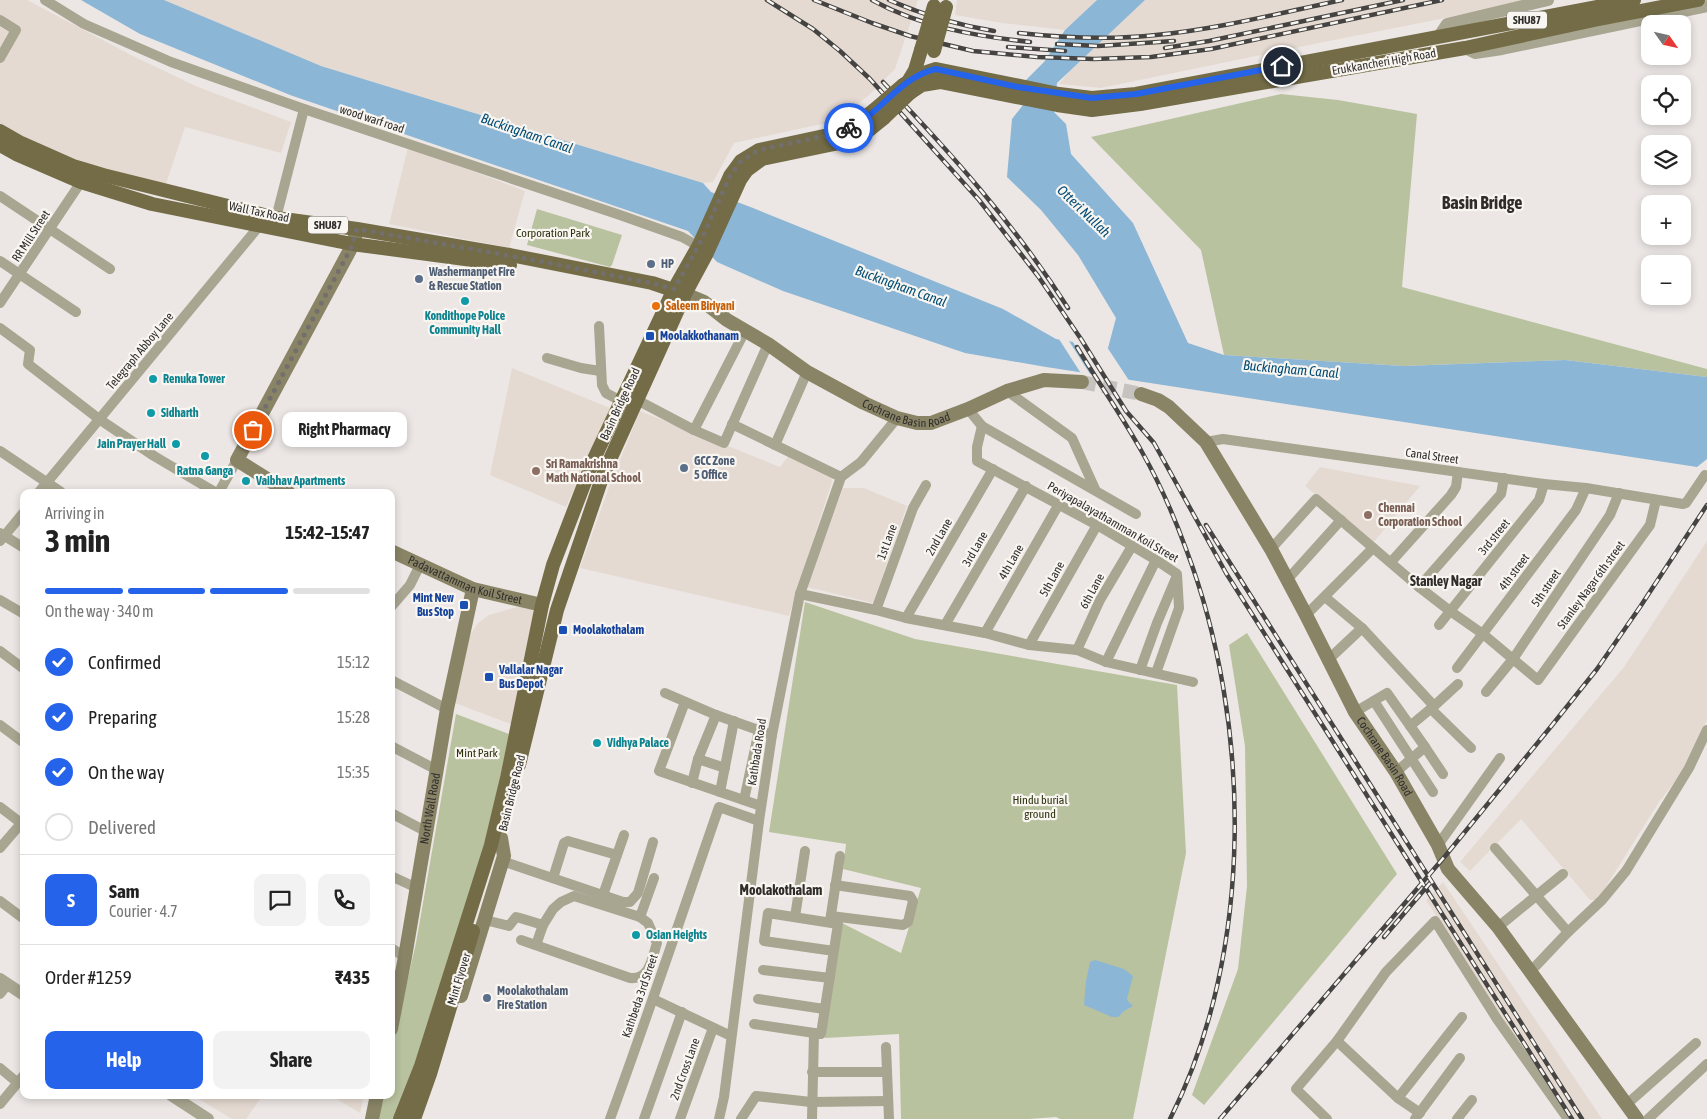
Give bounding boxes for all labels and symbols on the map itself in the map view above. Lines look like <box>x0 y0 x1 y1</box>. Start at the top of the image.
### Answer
road number: SHU87 <box>1507 12 1547 28</box>
north arrow <box>1641 15 1691 65</box>
pin <box>1261 45 1303 87</box>
street label: Erukkancheri High Road <box>1331 46 1437 78</box>
street label: wood warf road <box>338 102 406 136</box>
courier <box>824 103 874 153</box>
water label: Buckingham Canal <box>479 110 575 156</box>
water label: Otteri Nullah <box>1054 182 1114 240</box>
district label: Basin Bridge <box>1442 192 1522 213</box>
street label: Wall Tax Road <box>228 199 290 225</box>
street label: RR Mill Street <box>9 207 53 264</box>
road number: SHU87 <box>308 216 348 234</box>
park label: Corporation Park <box>516 226 591 240</box>
place label: HP <box>661 257 674 271</box>
marker: HP <box>645 258 657 270</box>
water label: Buckingham Canal <box>853 262 949 310</box>
place label: Washermanpet Fire & Rescue Station <box>428 265 515 293</box>
marker: Washermanpet Fire & Rescue Station <box>413 273 425 285</box>
marker: Kondithope Police Community Hall <box>459 295 471 307</box>
place label: Saleem Biriyani <box>666 299 735 313</box>
marker: Saleem Biriyani <box>650 300 662 312</box>
place label: Kondithope Police Community Hall <box>425 309 506 337</box>
street label: Telegraph Abboy Lane <box>104 310 176 392</box>
place label: Moolakkothanam <box>660 329 739 343</box>
marker: Moolakkothanam <box>644 330 656 342</box>
water label: Buckingham Canal <box>1242 357 1340 381</box>
street label: Basin Bridge Road <box>597 366 643 442</box>
place label: Renuka Tower <box>163 372 225 386</box>
marker: Renuka Tower <box>147 373 159 385</box>
street label: Cochrane Basin Road <box>860 396 952 430</box>
place label: Sidharth <box>161 406 199 420</box>
marker: Sidharth <box>145 407 157 419</box>
pin <box>232 409 274 451</box>
callout: Right Pharmacy <box>283 412 408 448</box>
place label: Jain Prayer Hall <box>96 437 167 451</box>
marker: Jain Prayer Hall <box>170 438 182 450</box>
street label: Canal Street <box>1405 445 1460 467</box>
marker: Ratna Ganga <box>199 450 211 462</box>
place label: GCC Zone 5 Office <box>694 454 735 482</box>
place label: Sri Ramakrishna Math National School <box>546 457 642 485</box>
marker: GCC Zone 5 Office <box>678 462 690 474</box>
place label: Ratna Ganga <box>177 464 234 478</box>
marker: Sri Ramakrishna Math National School <box>530 465 542 477</box>
place label: Vaibhav Apartments <box>255 474 346 488</box>
marker: Vaibhav Apartments <box>240 475 252 487</box>
street label: Periyapalayathamman Koil Street <box>1045 479 1181 566</box>
place label: Chennai Corporation School <box>1378 501 1463 529</box>
marker: Chennai Corporation School <box>1362 509 1374 521</box>
street label: 2nd Lane <box>923 516 955 558</box>
street label: 3rd street <box>1475 516 1513 558</box>
street label: 1st Lane <box>874 522 900 562</box>
street label: 3rd Lane <box>959 529 991 569</box>
street label: Stanley Nagar 6th street <box>1554 538 1628 632</box>
street label: 4th Lane <box>995 542 1027 582</box>
street label: 4th street <box>1496 551 1533 593</box>
street label: Padavattamman Koil Street <box>406 553 524 607</box>
street label: 5th Lane <box>1037 559 1067 599</box>
street label: 5th street <box>1528 566 1564 609</box>
street label: 6th Lane <box>1077 571 1107 611</box>
district label: Stanley Nagar <box>1410 573 1483 589</box>
place label: Mint New Bus Stop <box>413 591 455 619</box>
marker: Mint New Bus Stop <box>458 599 470 611</box>
place label: Moolakothalam <box>573 623 644 637</box>
marker: Moolakothalam <box>557 624 569 636</box>
place label: Vallalar Nagar Bus Depot <box>498 663 563 691</box>
marker: Vallalar Nagar Bus Depot <box>483 671 495 683</box>
street label: Cochrane Basin Road <box>1353 714 1415 799</box>
street label: Kathbada Road <box>745 718 769 786</box>
place label: Vidhya Palace <box>606 736 670 750</box>
marker: Vidhya Palace <box>591 737 603 749</box>
park label: Mint Park <box>456 746 499 760</box>
street label: Basin Bridge Road <box>496 753 528 833</box>
street label: North Wall Road <box>417 772 443 845</box>
park label: Hindu burial ground <box>1012 793 1068 821</box>
district label: Moolakothalam <box>740 882 822 898</box>
place label: Osian Heights <box>646 928 708 942</box>
marker: Osian Heights <box>630 929 642 941</box>
street label: Mint Flyover <box>444 951 474 1007</box>
street label: Kathbeda 3rd Street <box>619 952 661 1040</box>
place label: Moolakothalam Fire Station <box>497 984 568 1012</box>
marker: Moolakothalam Fire Station <box>481 992 493 1004</box>
street label: 2nd Cross Lane <box>667 1036 703 1102</box>

